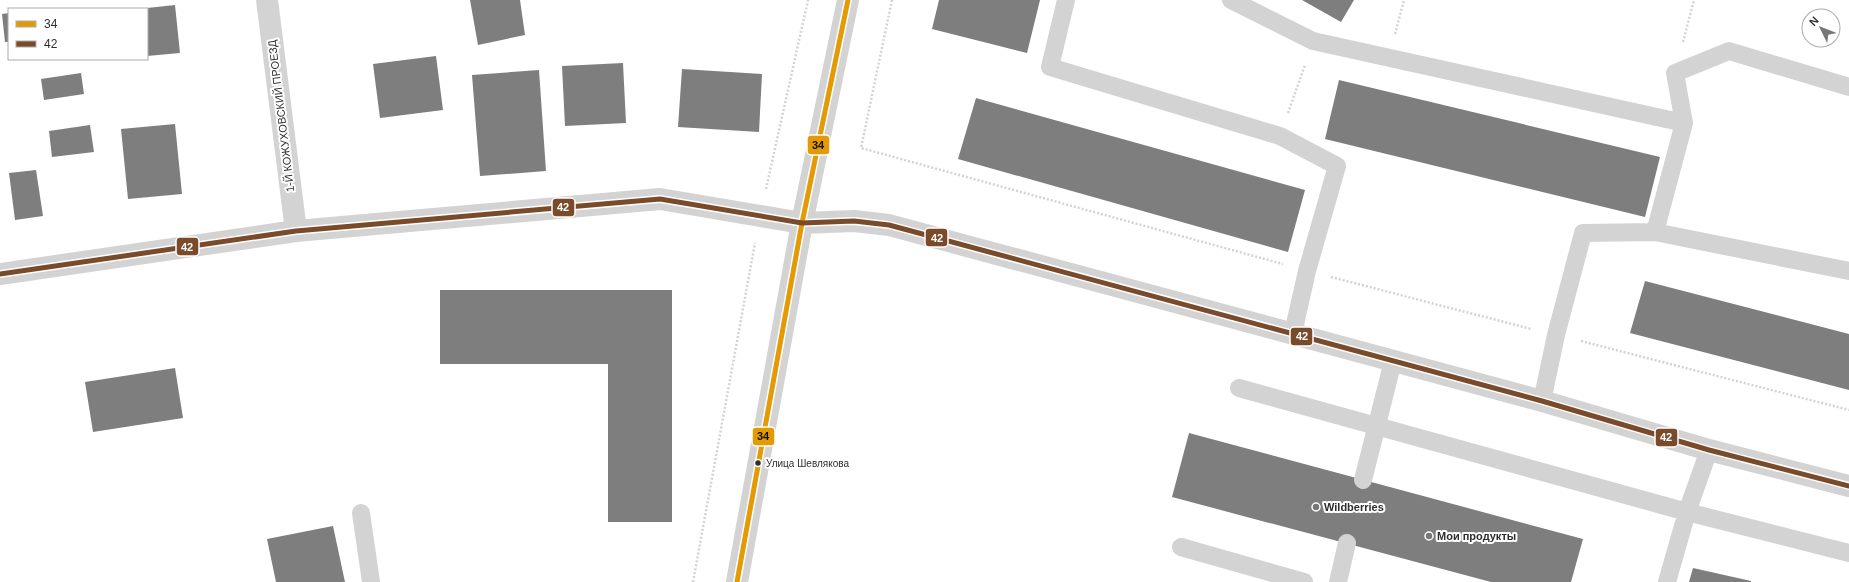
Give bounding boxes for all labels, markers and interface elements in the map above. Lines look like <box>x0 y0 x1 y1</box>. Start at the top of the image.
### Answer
legend <box>8 8 148 60</box>
north arrow <box>1801 8 1841 48</box>
text: N <box>1807 14 1821 28</box>
text: 34 <box>44 17 58 31</box>
text: 42 <box>44 37 58 51</box>
street label: 1-Й КОЖУХОВСКИЙ ПРОЕЗД <box>266 39 296 193</box>
line badge: 34 <box>807 135 830 155</box>
text: 34 <box>812 139 825 151</box>
line badge: 42 <box>552 198 575 217</box>
text: 42 <box>557 201 569 213</box>
line badge: 42 <box>925 228 948 247</box>
text: 42 <box>931 232 943 244</box>
line badge: 42 <box>176 237 199 256</box>
text: 42 <box>181 241 193 253</box>
line badge: 42 <box>1290 327 1313 346</box>
text: 42 <box>1296 330 1308 342</box>
line badge: 34 <box>752 427 775 446</box>
line badge: 42 <box>1655 428 1678 447</box>
text: 34 <box>757 430 770 442</box>
text: 42 <box>1660 431 1672 443</box>
marker: Улица Шевлякова <box>753 458 763 468</box>
place label: Улица Шевлякова <box>766 458 849 469</box>
place label: Wildberries <box>1324 501 1384 513</box>
marker: Wildberries <box>1311 502 1321 512</box>
place label: Мои продукты <box>1437 530 1516 542</box>
marker: Мои продукты <box>1424 531 1434 541</box>

